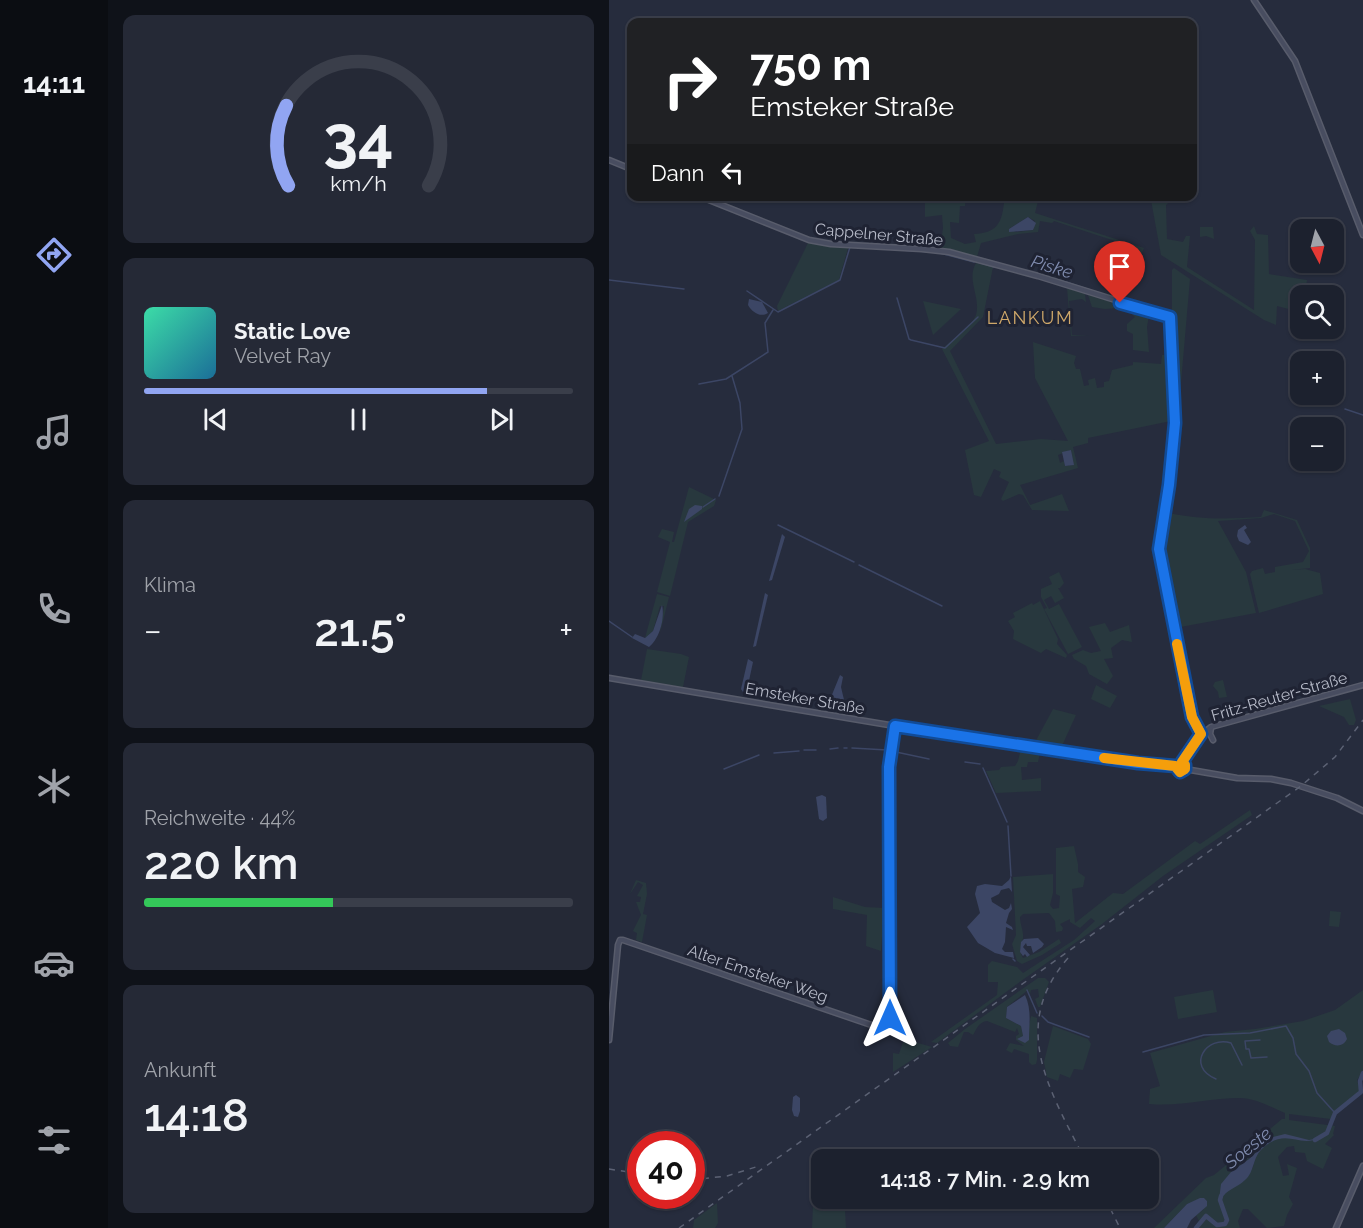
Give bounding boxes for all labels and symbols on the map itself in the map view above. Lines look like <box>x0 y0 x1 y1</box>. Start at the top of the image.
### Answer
street label: Cappelner Straße <box>814 219 944 250</box>
north arrow <box>1290 219 1344 273</box>
pin <box>1094 241 1145 303</box>
water label: Piske <box>1029 250 1076 283</box>
district label: LANKUM <box>987 307 1073 328</box>
street label: Fritz-Reuter-Straße <box>1209 668 1349 725</box>
street label: Emsteker Straße <box>744 679 866 718</box>
street label: Alter Emsteker Weg <box>685 941 830 1006</box>
position arrow <box>858 986 922 1050</box>
water label: Soeste <box>1219 1122 1276 1173</box>
speed limit sign: 40 <box>627 1131 705 1209</box>

